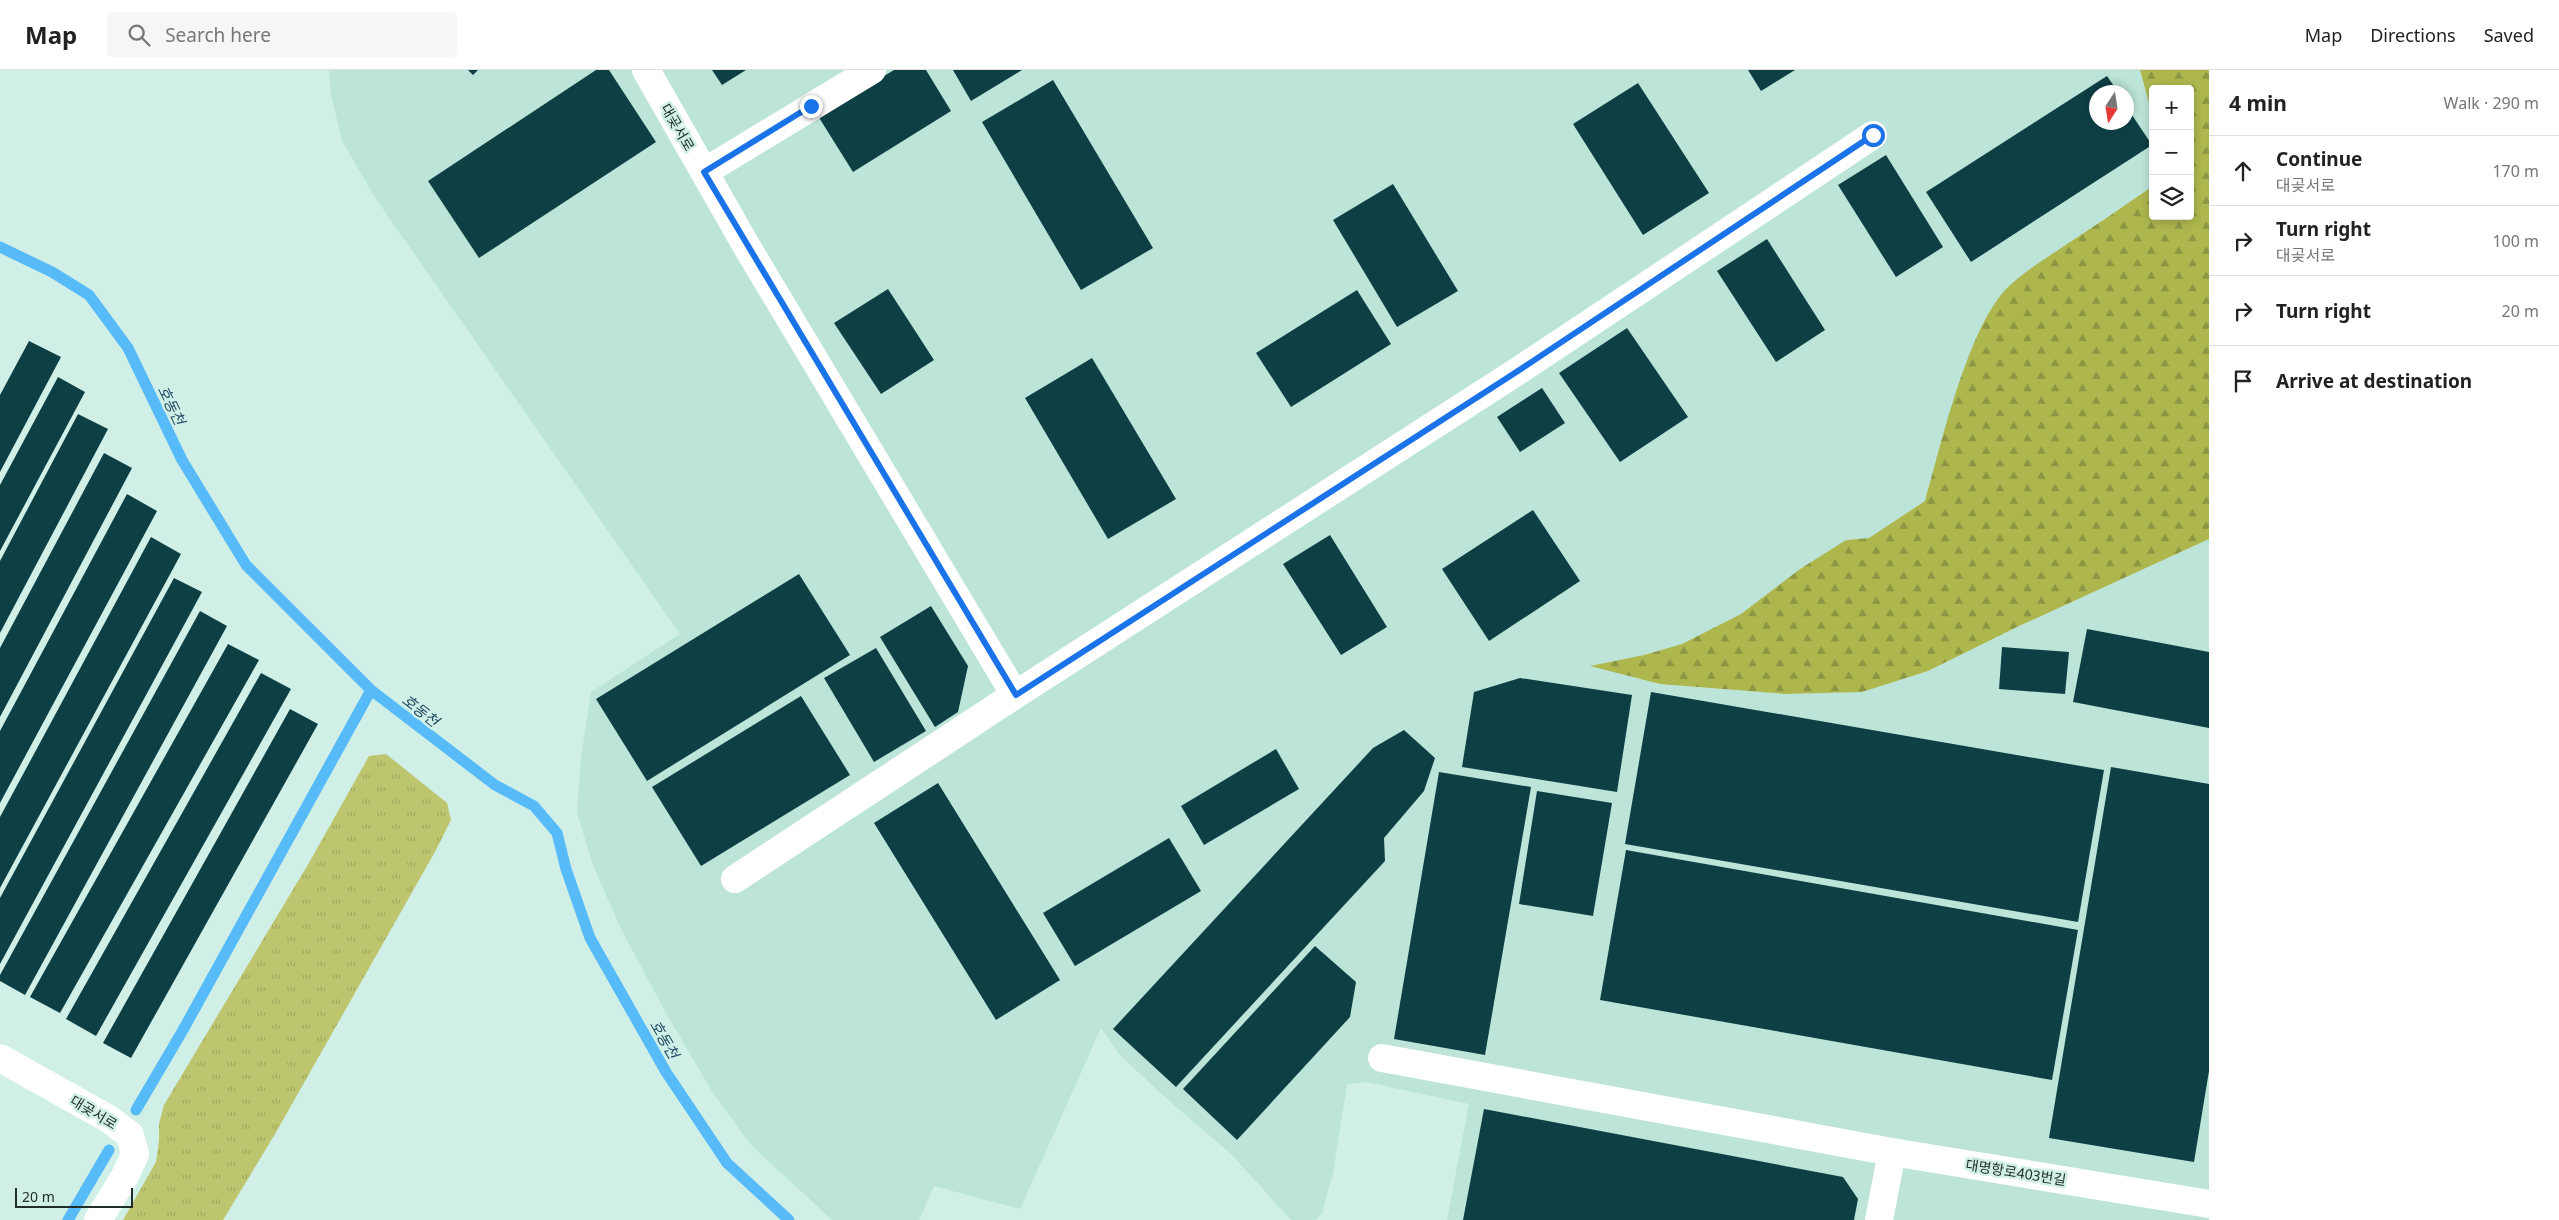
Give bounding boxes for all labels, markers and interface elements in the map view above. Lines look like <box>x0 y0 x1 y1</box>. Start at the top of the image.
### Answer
search box <box>107 12 457 57</box>
text: Map <box>25 18 77 51</box>
icon: search <box>125 21 153 49</box>
text: Search here <box>165 22 271 48</box>
text: Map <box>2305 23 2342 47</box>
text: Directions <box>2370 23 2456 47</box>
text: Saved <box>2484 23 2534 47</box>
north arrow <box>2089 85 2134 130</box>
map controls <box>2149 85 2194 220</box>
button: + <box>2149 85 2194 130</box>
text: 4 min <box>2229 89 2287 117</box>
text: Walk · 290 m <box>2444 92 2539 114</box>
route end <box>800 95 823 118</box>
street label: 대곶서로 <box>657 100 699 154</box>
route start <box>1862 124 1885 147</box>
button: − <box>2149 130 2194 175</box>
text: Continue <box>2276 146 2362 172</box>
icon: ahead <box>2229 157 2257 185</box>
text: 170 m <box>2492 160 2539 182</box>
text: 대곶서로 <box>2276 174 2335 196</box>
button: layers <box>2149 175 2194 220</box>
text: Turn right <box>2276 216 2371 242</box>
icon: right <box>2229 227 2257 255</box>
text: 100 m <box>2492 230 2539 252</box>
text: 대곶서로 <box>2276 244 2335 266</box>
icon: right <box>2229 297 2257 325</box>
text: Turn right <box>2276 298 2371 324</box>
text: 20 m <box>2502 300 2539 322</box>
icon: arrive <box>2229 367 2257 395</box>
text: Arrive at destination <box>2276 368 2472 394</box>
water label: 호동천 <box>154 382 191 430</box>
water label: 호동천 <box>399 689 445 732</box>
water label: 호동천 <box>646 1016 685 1064</box>
street label: 대곶서로 <box>67 1091 121 1133</box>
street label: 대명항로403번길 <box>1964 1155 2068 1189</box>
scale bar <box>15 1185 132 1208</box>
text: 20 m <box>22 1187 55 1206</box>

